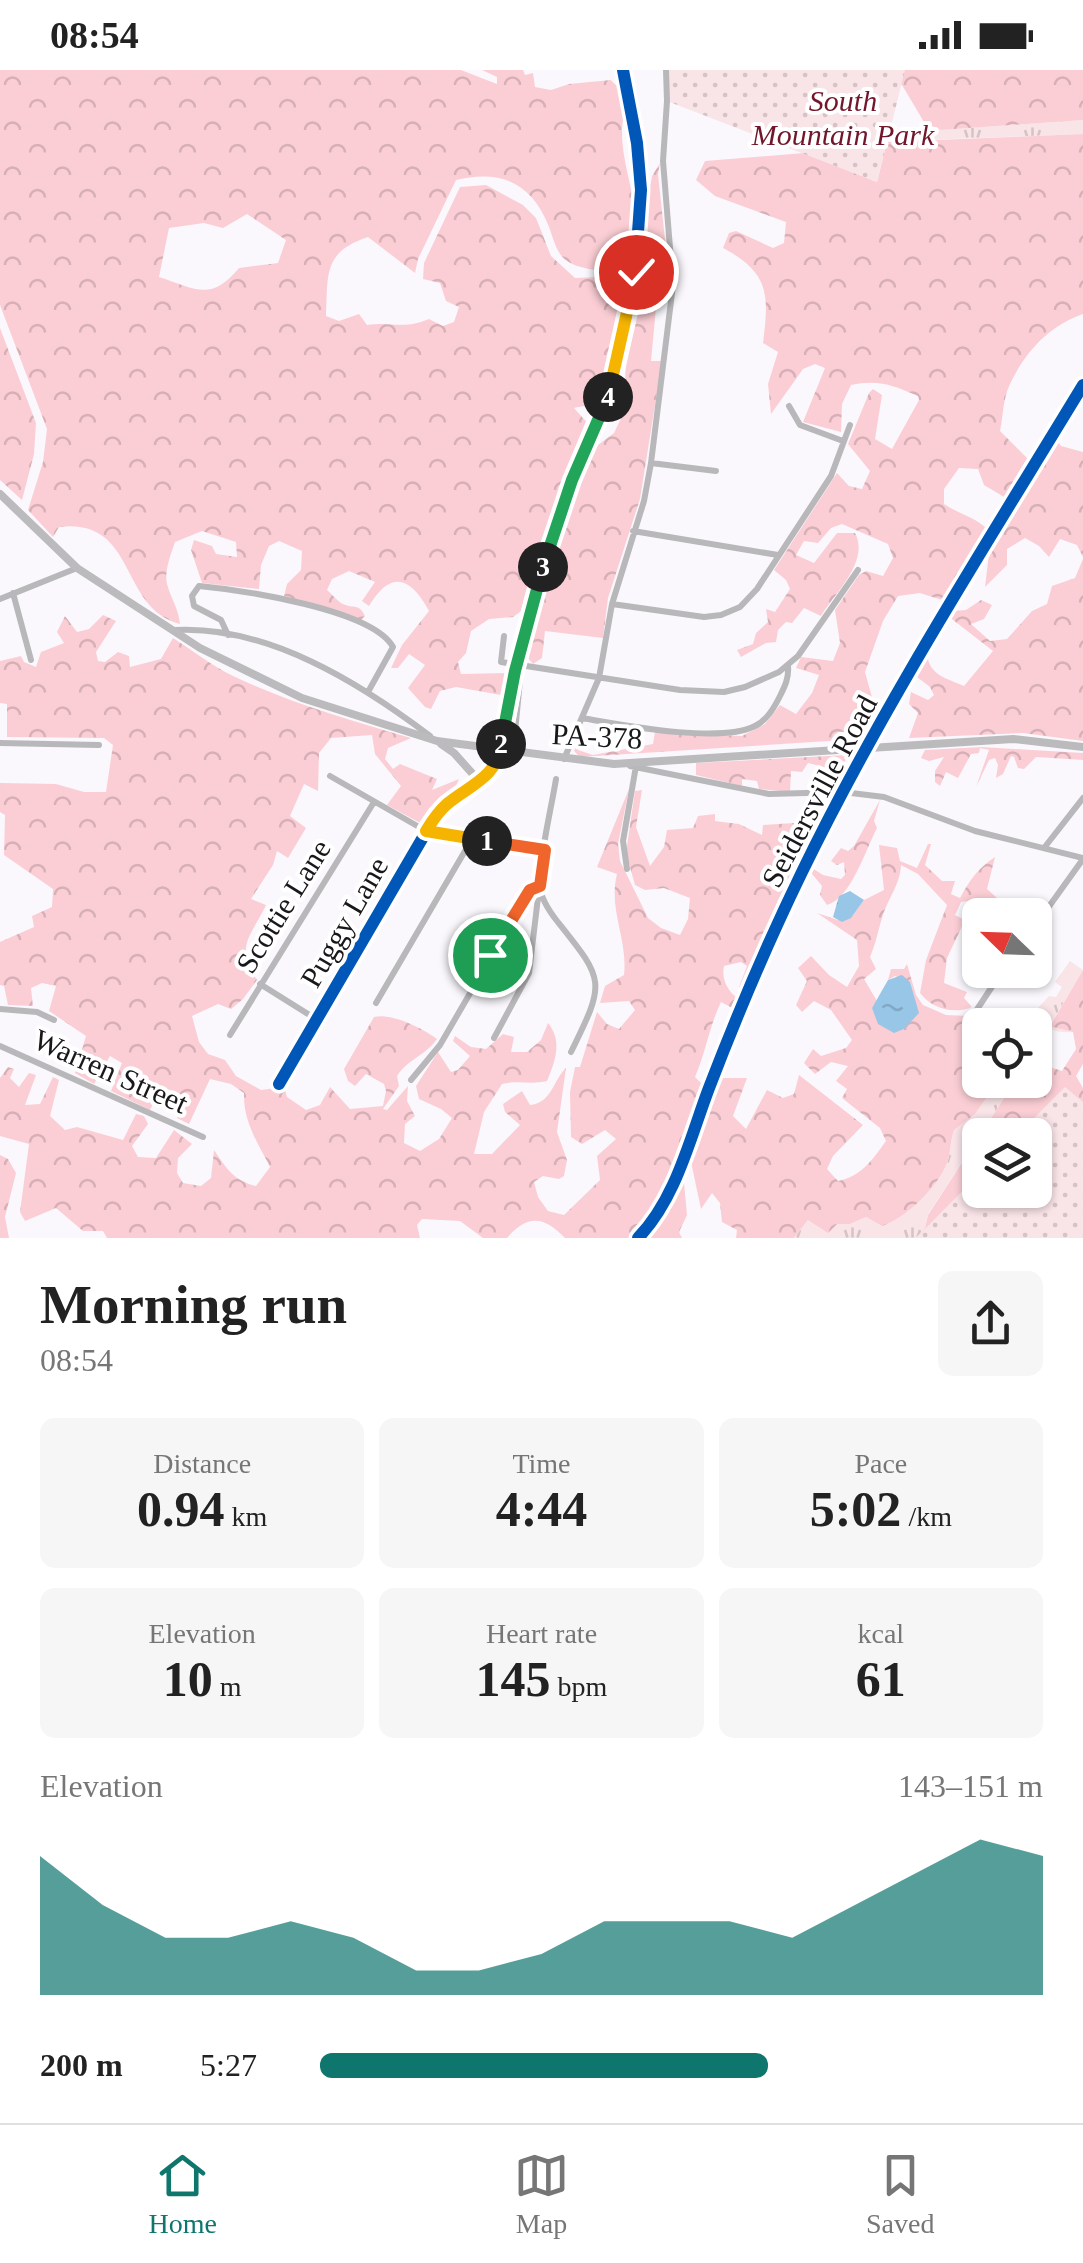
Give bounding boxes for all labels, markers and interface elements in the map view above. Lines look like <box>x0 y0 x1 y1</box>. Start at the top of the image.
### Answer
text: 08:54 <box>50 14 139 56</box>
park label: South Mountain Park <box>751 84 935 151</box>
pin <box>594 230 679 315</box>
icon: check <box>609 245 664 300</box>
pin: 4 <box>583 372 633 422</box>
text: 4 <box>601 381 615 412</box>
pin: 3 <box>518 542 568 592</box>
text: 3 <box>536 551 550 582</box>
street label: Seidersville Road <box>755 689 883 893</box>
street label: PA-378 <box>551 717 643 755</box>
pin: 2 <box>476 719 526 769</box>
text: 2 <box>494 728 508 759</box>
pin: 1 <box>462 816 512 866</box>
text: 1 <box>480 825 494 856</box>
street label: Scottie Lane <box>229 833 337 979</box>
street label: Puggy Lane <box>294 851 394 993</box>
north arrow <box>962 898 1052 988</box>
map controls <box>962 898 1052 1208</box>
pin <box>448 913 533 998</box>
icon: arrive <box>463 928 518 983</box>
button: locate <box>962 1008 1052 1098</box>
street label: Warren Street <box>29 1022 194 1120</box>
button: layers <box>962 1118 1052 1208</box>
button: share <box>938 1271 1043 1376</box>
text: Morning run <box>40 1274 347 1335</box>
text: 08:54 <box>40 1342 113 1378</box>
text: Distance <box>153 1448 251 1479</box>
text: Time <box>512 1448 571 1479</box>
text: Pace <box>854 1448 907 1479</box>
text: 0.94 <box>137 1481 225 1537</box>
text: 4:44 <box>496 1481 587 1537</box>
text: 5:02 <box>810 1481 901 1537</box>
text: km <box>225 1501 267 1532</box>
text: /km <box>901 1501 952 1532</box>
text: Elevation <box>149 1618 256 1649</box>
text: Heart rate <box>486 1618 597 1649</box>
text: kcal <box>858 1618 904 1649</box>
text: 10 <box>163 1651 213 1707</box>
text: 145 <box>476 1651 551 1707</box>
text: 61 <box>856 1651 906 1707</box>
text: m <box>213 1671 242 1702</box>
text: bpm <box>551 1671 607 1702</box>
text: Elevation <box>40 1768 163 1804</box>
text: 143–151 m <box>898 1768 1043 1804</box>
text: 200 m <box>40 2047 123 2083</box>
text: 5:27 <box>200 2047 257 2083</box>
tab: Home <box>149 2148 217 2240</box>
tab: Map <box>514 2148 569 2240</box>
tab: Saved <box>866 2148 934 2240</box>

